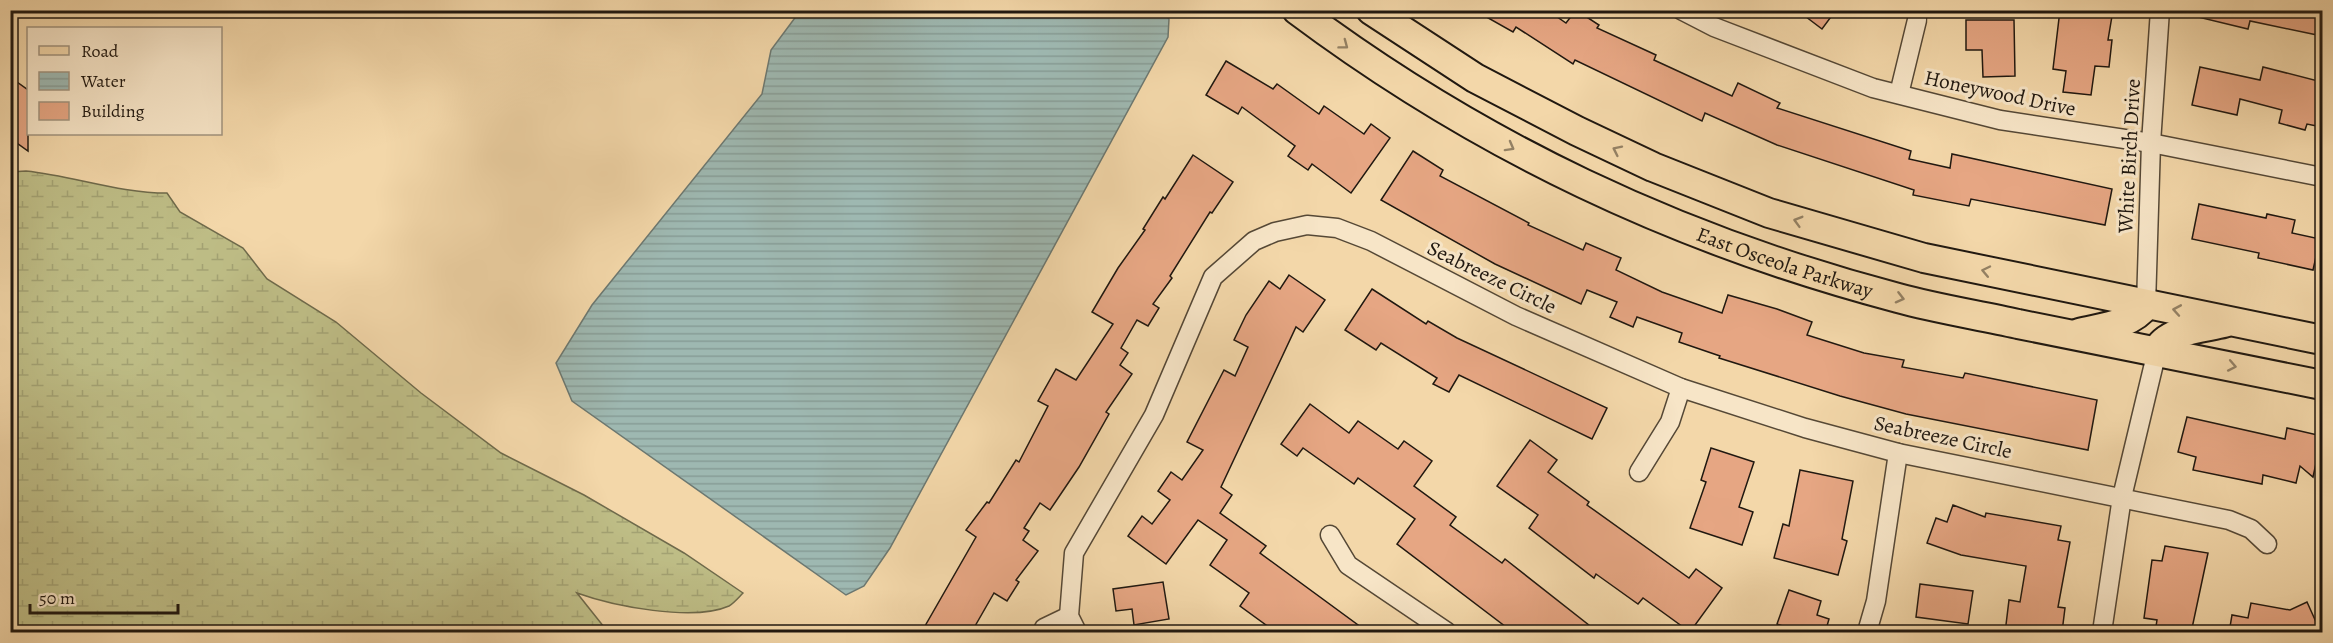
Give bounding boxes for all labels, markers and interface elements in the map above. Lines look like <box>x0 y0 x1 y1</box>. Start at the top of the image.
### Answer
legend <box>27 27 222 135</box>
one-way arrow <box>1337 38 1348 49</box>
text: Road <box>81 39 119 63</box>
street label: Honeywood Drive <box>1922 63 2078 123</box>
text: Water <box>80 69 126 93</box>
street label: White Birch Drive <box>2111 78 2147 235</box>
text: Building <box>81 99 145 123</box>
one-way arrow <box>1504 140 1514 151</box>
one-way arrow <box>1612 145 1623 157</box>
one-way arrow <box>1793 216 1804 228</box>
street label: East Osceola Parkway <box>1692 220 1877 305</box>
street label: Seabreeze Circle <box>1423 234 1561 320</box>
one-way arrow <box>1981 265 1991 278</box>
one-way arrow <box>1895 291 1905 304</box>
one-way arrow <box>2172 304 2182 317</box>
one-way arrow <box>2226 359 2236 372</box>
street label: Seabreeze Circle <box>1871 409 2015 465</box>
scale bar <box>30 577 178 615</box>
text: 50 m <box>39 586 75 610</box>

